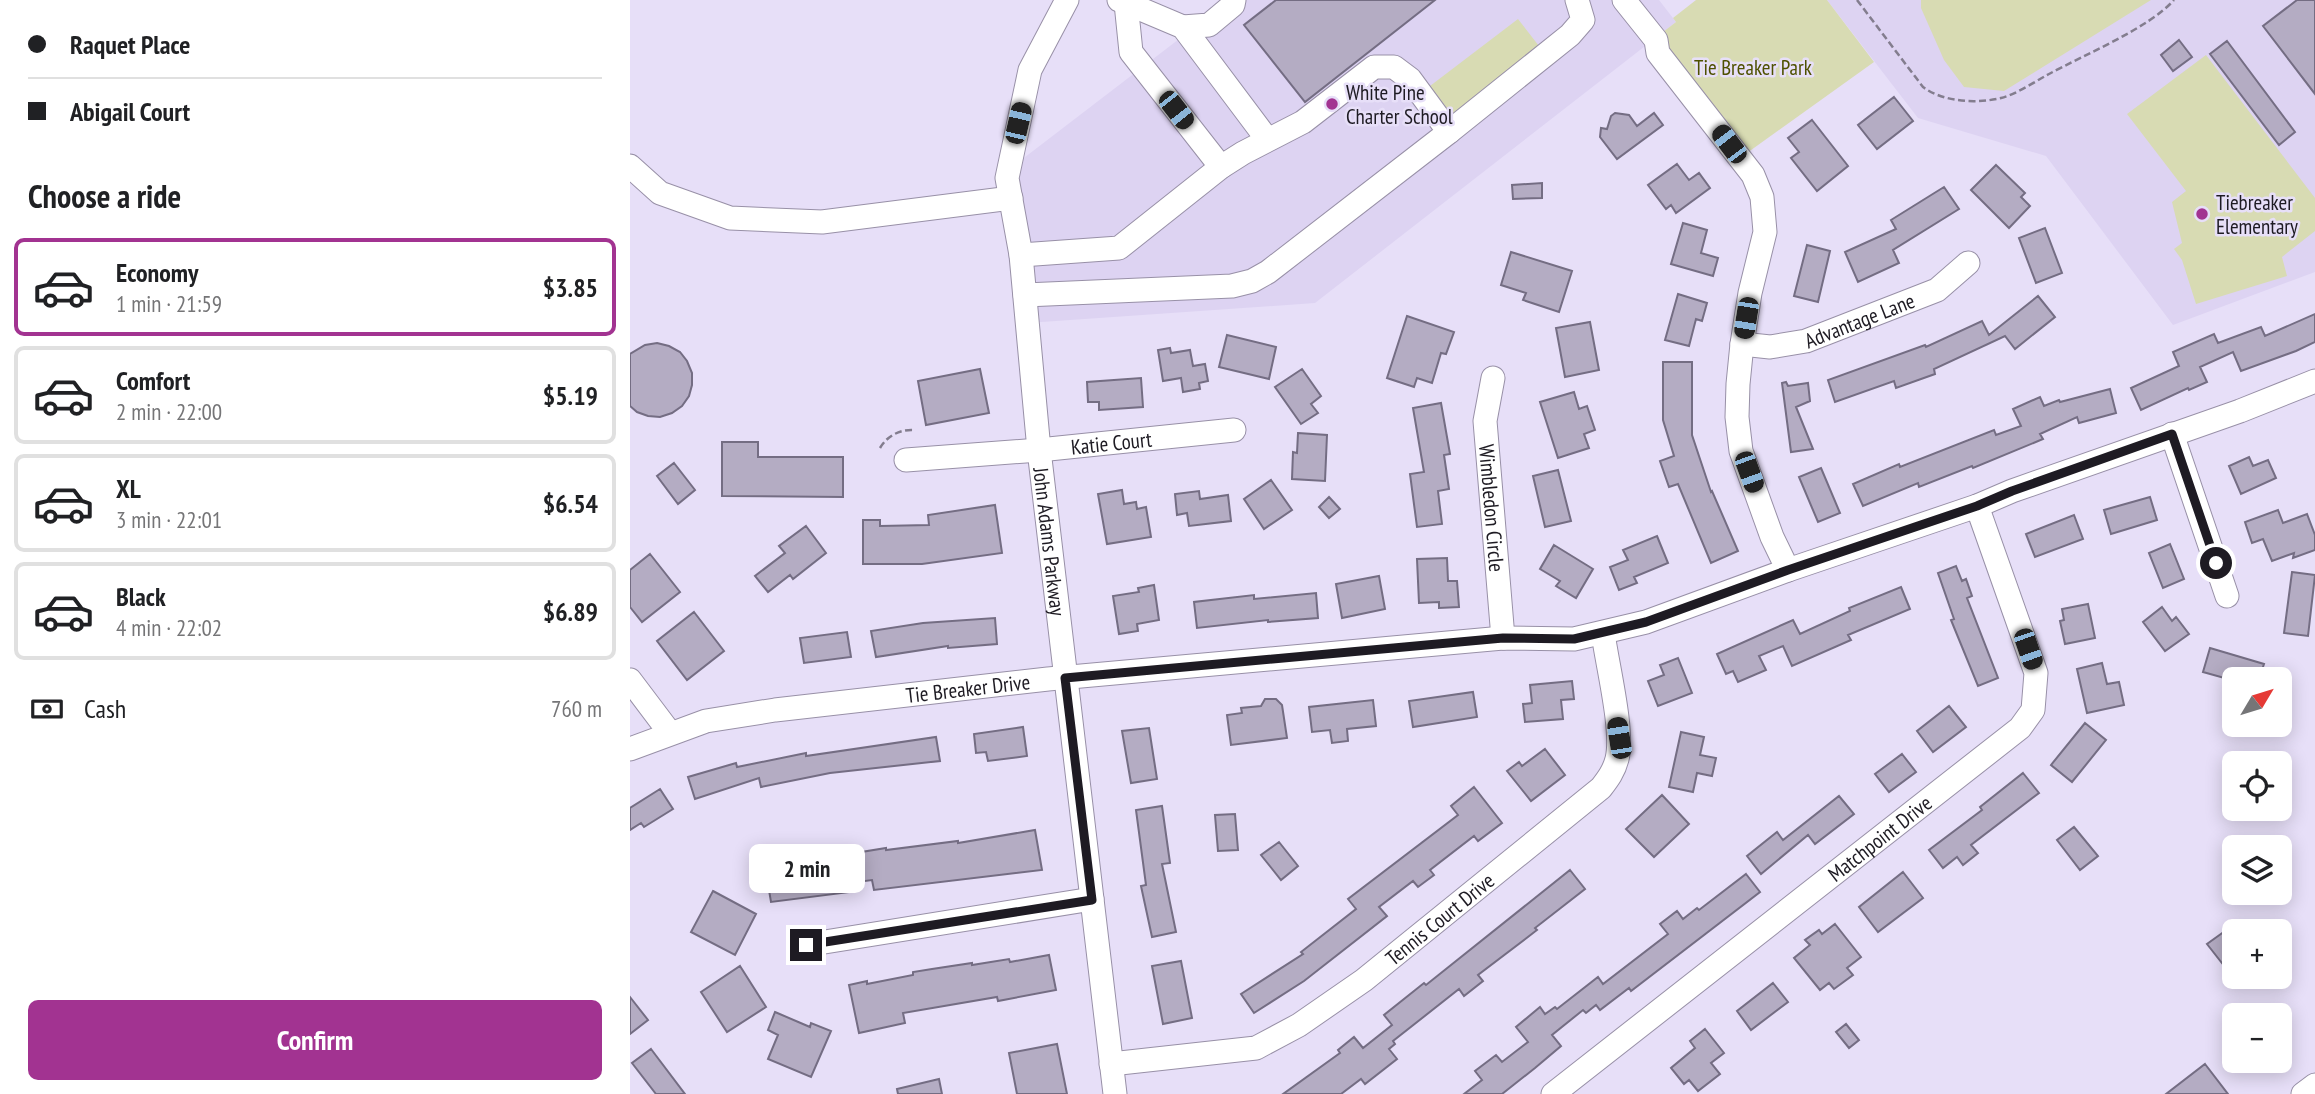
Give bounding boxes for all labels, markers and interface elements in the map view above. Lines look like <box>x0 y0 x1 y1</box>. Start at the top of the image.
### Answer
text: Raquet Place <box>70 28 190 61</box>
park label: Tie Breaker Park <box>1694 54 1812 81</box>
place label: White Pine Charter School <box>1346 79 1453 130</box>
car <box>1155 87 1198 133</box>
text: Abigail Court <box>70 95 190 128</box>
marker: White Pine Charter School <box>1324 96 1340 112</box>
car <box>1004 100 1033 146</box>
car <box>1708 121 1751 167</box>
text: Choose a ride <box>28 175 181 217</box>
place label: Tiebreaker Elementary <box>2216 189 2298 240</box>
marker: Tiebreaker Elementary <box>2194 206 2210 222</box>
icon: car <box>32 256 95 319</box>
text: Economy <box>116 256 198 289</box>
text: $3.85 <box>543 271 598 304</box>
street label: Advantage Lane <box>1800 287 1918 354</box>
text: 1 min · 21:59 <box>116 289 222 318</box>
car <box>1733 296 1760 340</box>
icon: car <box>32 364 95 427</box>
text: Comfort <box>116 364 190 397</box>
text: $5.19 <box>543 379 598 412</box>
text: 2 min · 22:00 <box>116 397 222 426</box>
street label: Katie Court <box>1070 425 1153 460</box>
street label: Wimbledon Circle <box>1473 443 1511 573</box>
car <box>1732 449 1767 495</box>
street label: John Adams Parkway <box>1028 465 1072 617</box>
icon: car <box>32 472 95 535</box>
text: XL <box>116 472 141 505</box>
text: $6.54 <box>543 487 598 520</box>
text: 3 min · 22:01 <box>116 505 222 534</box>
route start <box>2200 547 2232 579</box>
icon: car <box>32 580 95 643</box>
text: Black <box>116 580 166 613</box>
text: $6.89 <box>543 595 598 628</box>
text: 4 min · 22:02 <box>116 613 222 642</box>
car <box>2012 626 2045 672</box>
north arrow <box>2222 667 2292 737</box>
map controls <box>2222 667 2292 1073</box>
street label: Tie Breaker Drive <box>904 668 1031 709</box>
icon: cash <box>28 690 66 728</box>
text: Cash <box>84 692 126 725</box>
text: 760 m <box>551 694 602 723</box>
car <box>1606 716 1633 760</box>
button: locate <box>2222 751 2292 821</box>
street label: Matchpoint Drive <box>1822 789 1937 887</box>
button: layers <box>2222 835 2292 905</box>
callout: 2 min <box>748 844 864 892</box>
text: 2 min <box>784 854 830 883</box>
street label: Tennis Court Drive <box>1380 867 1500 971</box>
button: + <box>2222 919 2292 989</box>
route end <box>790 929 822 961</box>
button: Confirm <box>28 1000 602 1080</box>
button: − <box>2222 1003 2292 1073</box>

